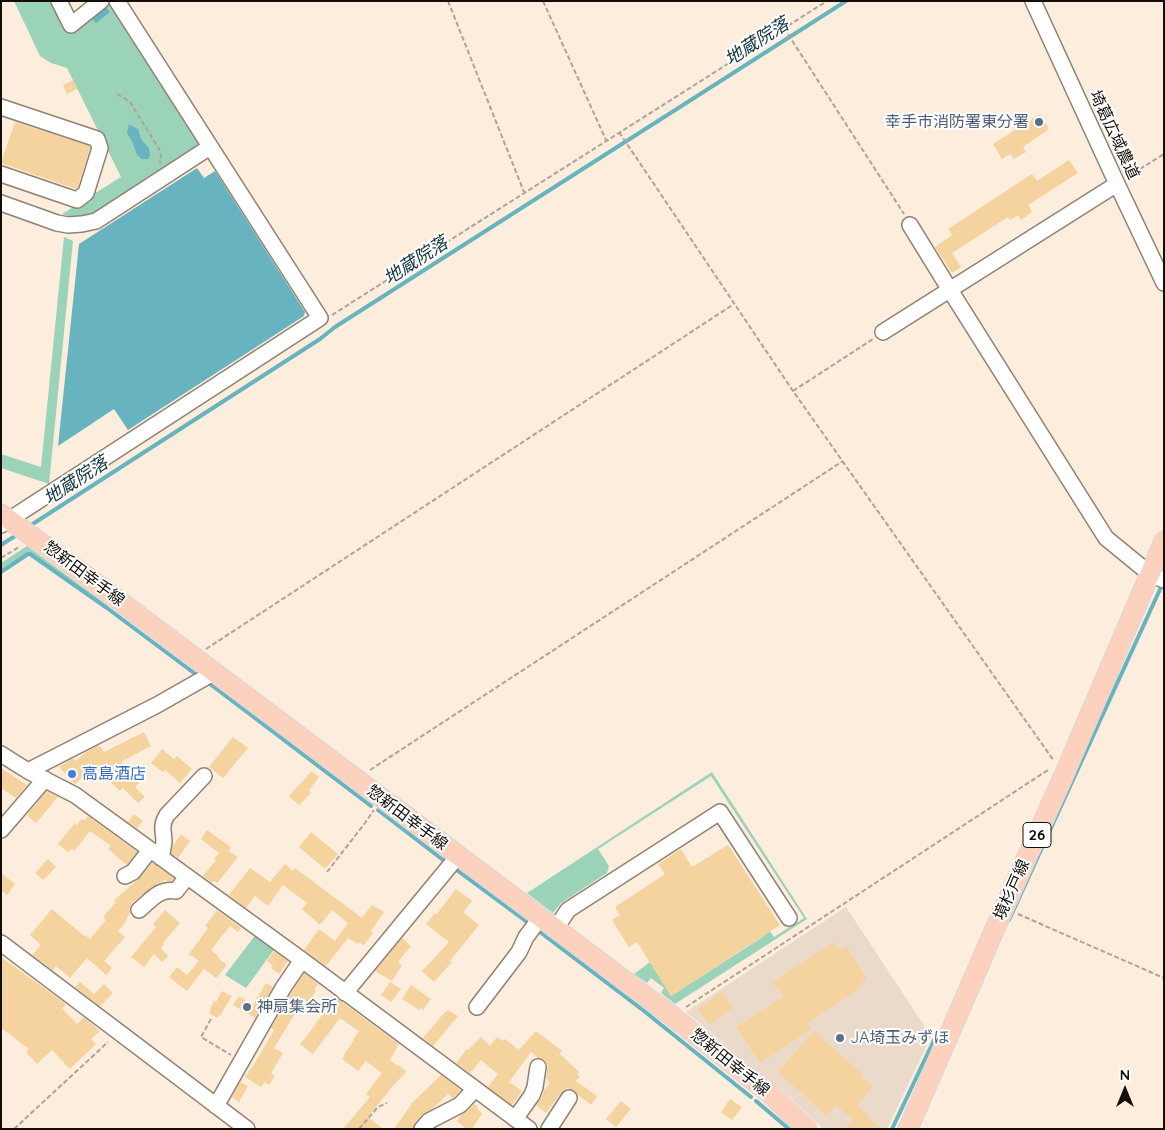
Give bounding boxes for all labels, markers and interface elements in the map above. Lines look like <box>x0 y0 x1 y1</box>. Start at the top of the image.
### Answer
water label: 地蔵院落 <box>721 13 793 71</box>
street label: 埼葛広域農道 <box>1085 87 1143 183</box>
place label: 幸手市消防署東分署 <box>885 112 1029 132</box>
marker: 幸手市消防署東分署 <box>1033 116 1045 128</box>
water label: 地蔵院落 <box>380 232 452 290</box>
water label: 地蔵院落 <box>40 452 112 510</box>
street label: 惣新田幸手線 <box>40 537 128 611</box>
place label: 高島酒店 <box>82 764 146 784</box>
marker: 高島酒店 <box>66 768 78 780</box>
street label: 惣新田幸手線 <box>363 781 451 855</box>
road number: 26 <box>1023 822 1051 848</box>
street label: 境杉戸線 <box>990 857 1034 923</box>
place label: 神扇集会所 <box>257 997 337 1017</box>
marker: 神扇集会所 <box>241 1001 253 1013</box>
street label: 惣新田幸手線 <box>687 1025 773 1101</box>
place label: JA埼玉みずほ <box>850 1028 949 1048</box>
marker: JA埼玉みずほ <box>834 1032 846 1044</box>
north arrow <box>1100 1065 1150 1115</box>
text: N <box>1120 1066 1130 1084</box>

